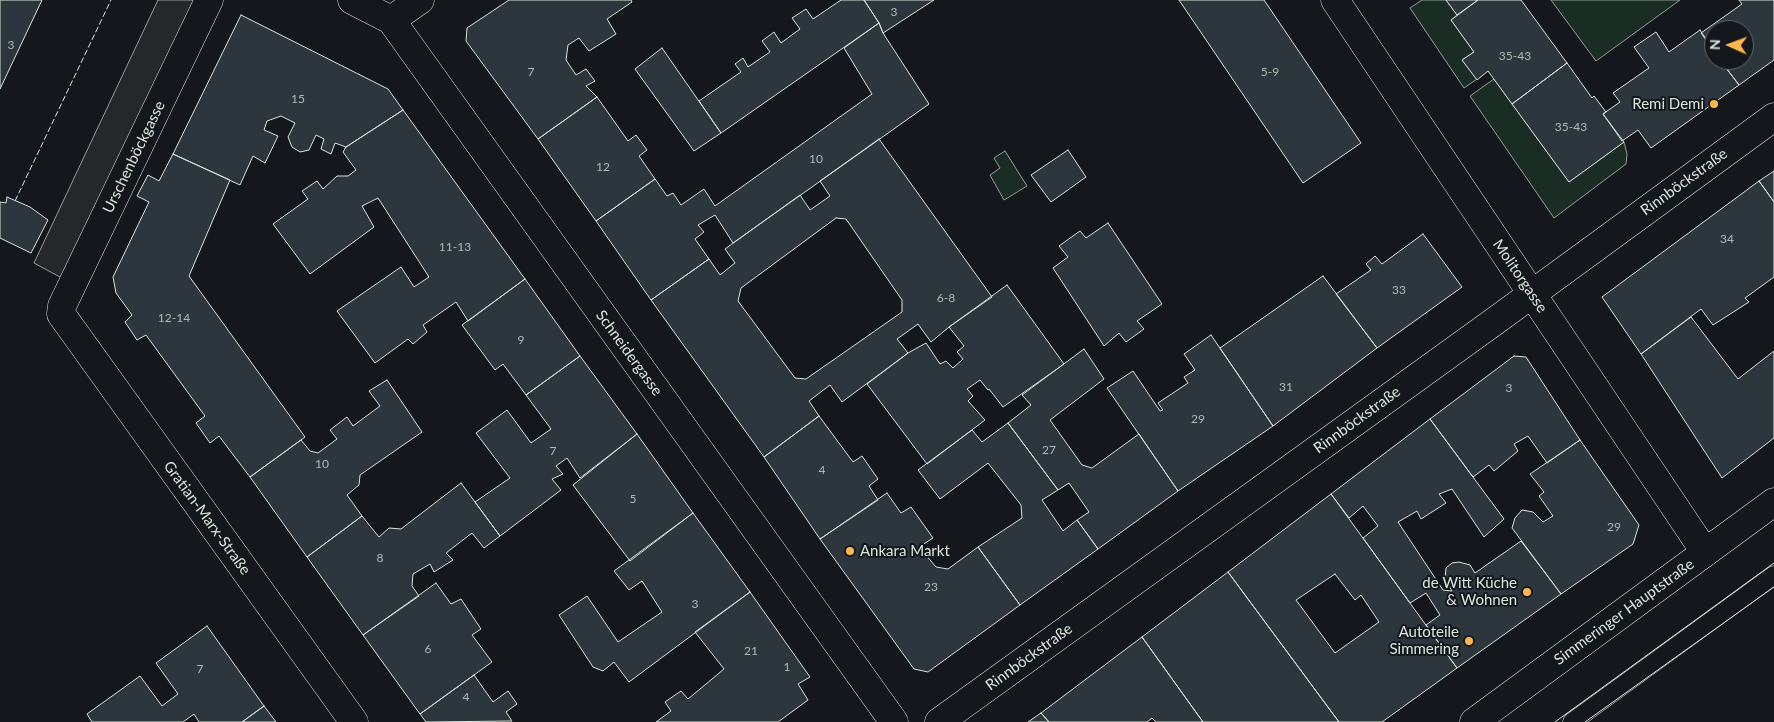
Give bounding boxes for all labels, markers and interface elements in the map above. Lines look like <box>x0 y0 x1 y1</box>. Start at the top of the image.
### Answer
house number: 3 <box>891 5 897 19</box>
north arrow <box>1704 20 1754 70</box>
house number: 3 <box>8 38 14 52</box>
text: N <box>1706 39 1723 50</box>
house number: 35-43 <box>1499 49 1531 63</box>
house number: 7 <box>528 65 534 79</box>
house number: 5-9 <box>1261 65 1279 79</box>
house number: 15 <box>291 92 305 106</box>
place label: Remi Demi <box>1632 95 1704 113</box>
street label: Urschenböckgasse <box>99 98 169 216</box>
marker: Remi Demi <box>1708 98 1720 110</box>
house number: 35-43 <box>1555 120 1587 134</box>
street label: Rinnböckstraße <box>1637 145 1731 219</box>
house number: 10 <box>809 152 823 166</box>
house number: 12 <box>596 160 610 174</box>
house number: 34 <box>1720 232 1734 246</box>
street label: Molitorgasse <box>1489 236 1551 316</box>
house number: 11-13 <box>439 240 471 254</box>
house number: 33 <box>1392 283 1406 297</box>
house number: 6-8 <box>937 291 955 305</box>
street label: Schneidergasse <box>592 307 666 399</box>
house number: 12-14 <box>158 311 190 325</box>
house number: 9 <box>518 333 524 347</box>
house number: 31 <box>1279 380 1293 394</box>
house number: 3 <box>1506 381 1512 395</box>
street label: Rinnböckstraße <box>1310 383 1404 457</box>
house number: 29 <box>1191 412 1205 426</box>
house number: 27 <box>1042 443 1056 457</box>
house number: 7 <box>550 444 556 458</box>
house number: 10 <box>315 457 329 471</box>
street label: Gratian-Marx-Straße <box>160 458 254 578</box>
house number: 4 <box>819 463 825 477</box>
house number: 5 <box>630 492 636 506</box>
house number: 29 <box>1607 520 1621 534</box>
place label: Ankara Markt <box>860 542 950 560</box>
marker: Ankara Markt <box>844 545 856 557</box>
house number: 8 <box>377 551 383 565</box>
street label: Simmeringer Hauptstraße <box>1551 555 1697 669</box>
place label: de Witt Küche & Wohnen <box>1422 574 1517 609</box>
house number: 23 <box>924 580 938 594</box>
marker: de Witt Küche & Wohnen <box>1521 586 1533 598</box>
house number: 3 <box>692 597 698 611</box>
street label: Rinnböckstraße <box>982 620 1076 694</box>
place label: Autoteile Simmering <box>1390 623 1459 658</box>
marker: Autoteile Simmering <box>1463 635 1475 647</box>
house number: 6 <box>425 642 431 656</box>
house number: 21 <box>744 644 758 658</box>
house number: 1 <box>784 660 790 674</box>
house number: 7 <box>197 662 203 676</box>
house number: 4 <box>463 690 469 704</box>

